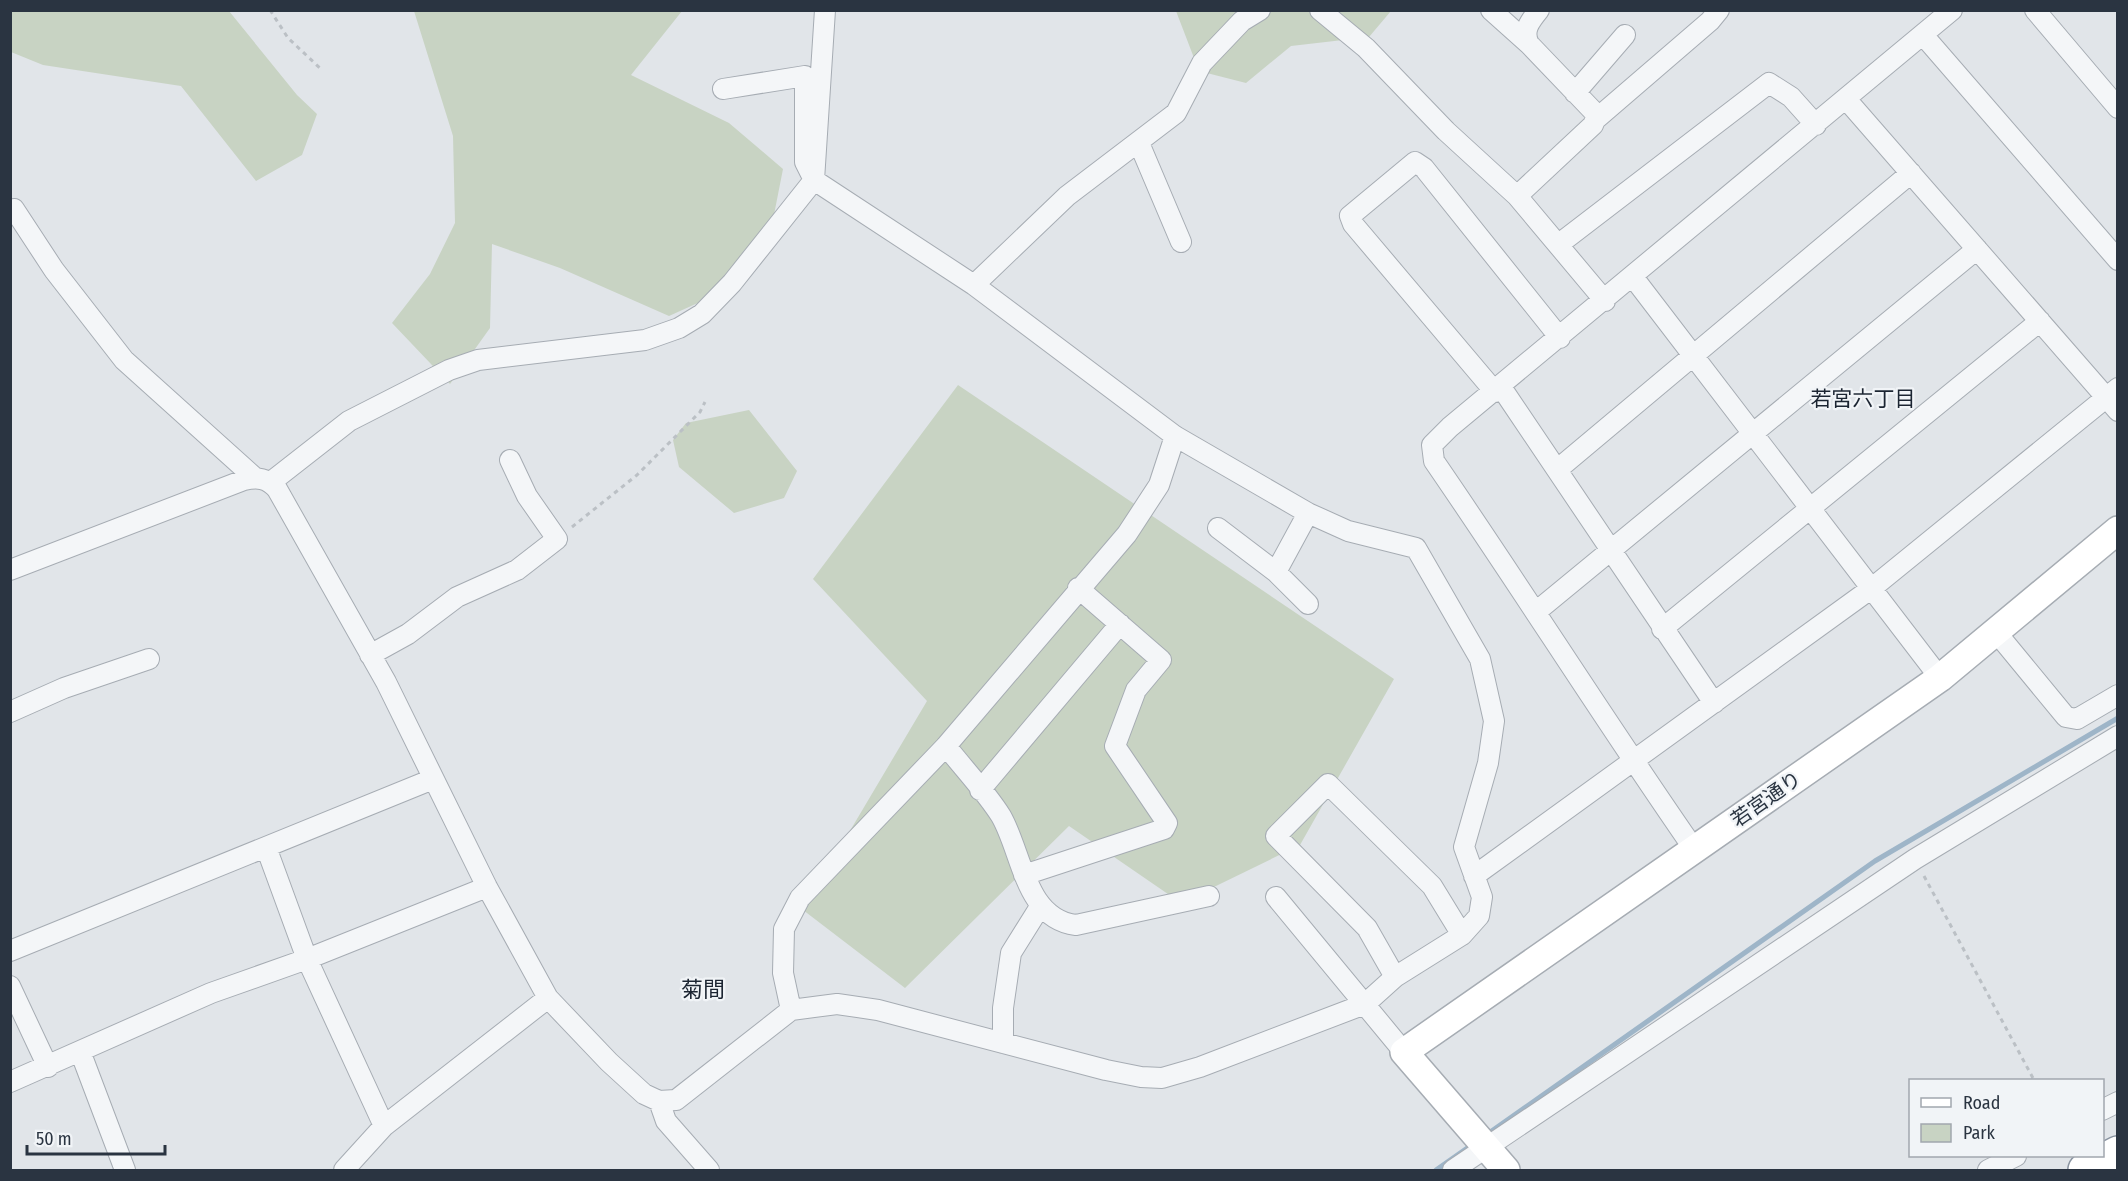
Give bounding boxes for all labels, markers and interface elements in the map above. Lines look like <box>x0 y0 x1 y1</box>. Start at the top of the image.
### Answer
district label: 若宮六丁目 <box>1811 386 1916 412</box>
street label: 若宮通り <box>1726 766 1806 832</box>
district label: 菊間 <box>681 976 725 1003</box>
legend <box>1909 1079 2104 1157</box>
text: Road <box>1963 1092 2000 1114</box>
scale bar <box>27 1118 165 1156</box>
text: Park <box>1963 1122 1996 1144</box>
text: 50 m <box>36 1128 72 1150</box>

